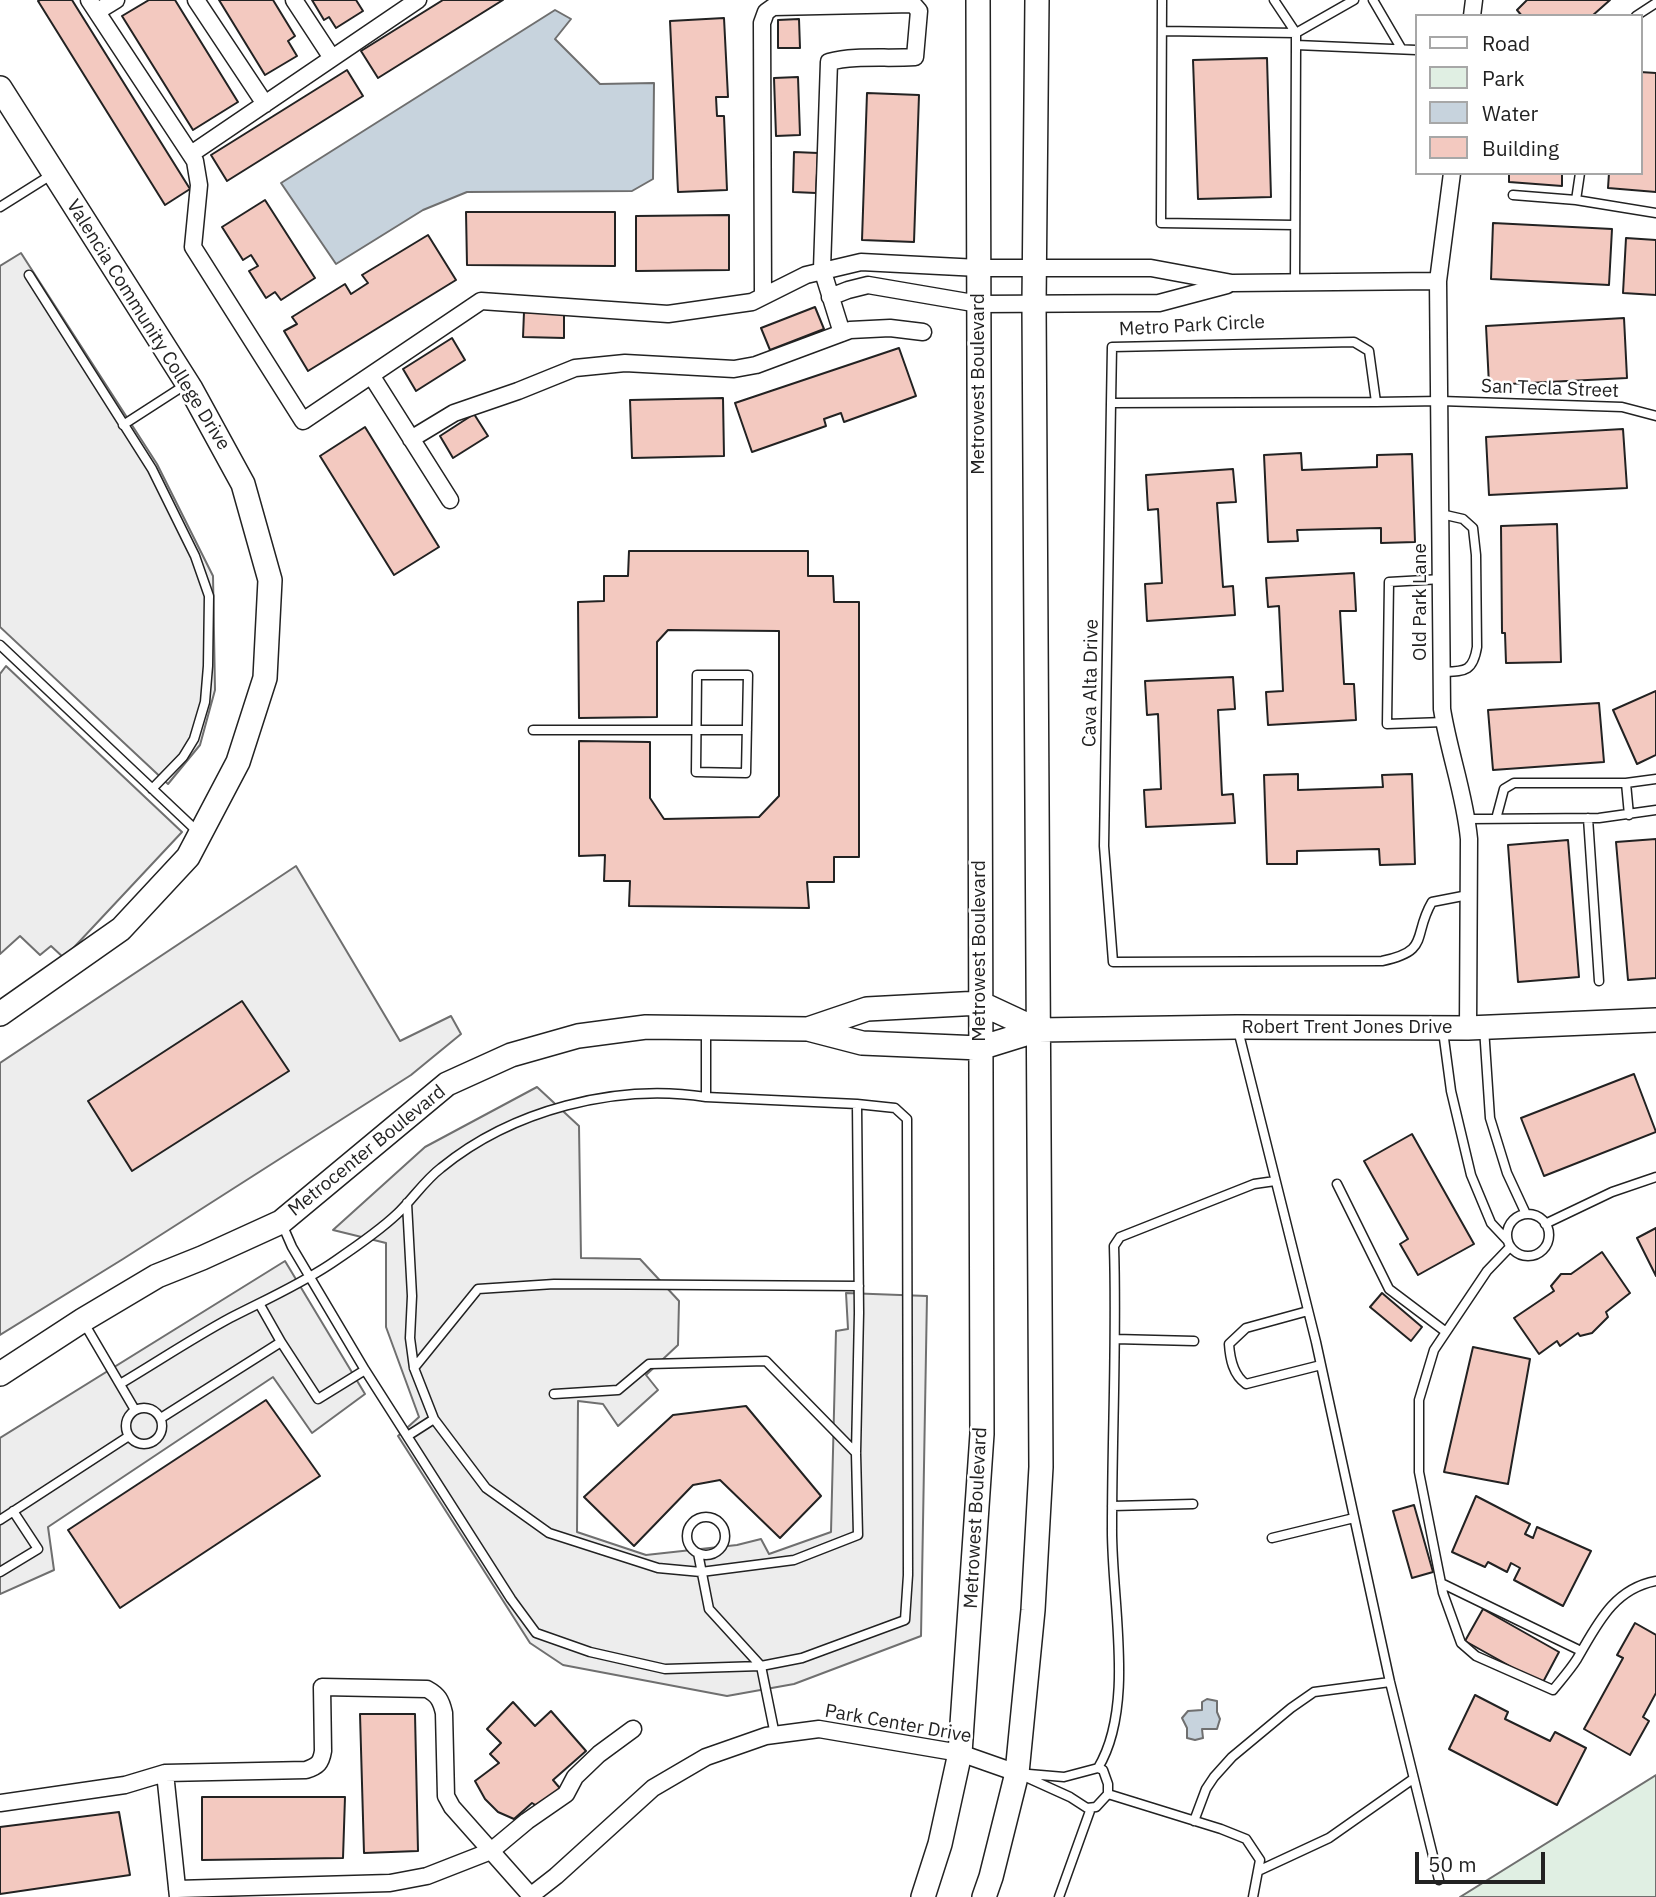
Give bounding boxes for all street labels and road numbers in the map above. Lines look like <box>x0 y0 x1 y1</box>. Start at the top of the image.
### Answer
street label: Valencia Community College Drive <box>61 196 235 454</box>
street label: Metrowest Boulevard <box>968 293 990 475</box>
street label: Metro Park Circle <box>1118 311 1266 341</box>
street label: San Tecla Street <box>1481 375 1619 403</box>
street label: Old Park Lane <box>1410 543 1432 661</box>
street label: Cava Alta Drive <box>1078 619 1104 747</box>
street label: Metrowest Boulevard <box>969 860 991 1042</box>
street label: Robert Trent Jones Drive <box>1242 1017 1452 1039</box>
street label: Metrocenter Boulevard <box>284 1081 450 1221</box>
street label: Metrowest Boulevard <box>960 1427 992 1609</box>
street label: Park Center Drive <box>823 1700 973 1748</box>

